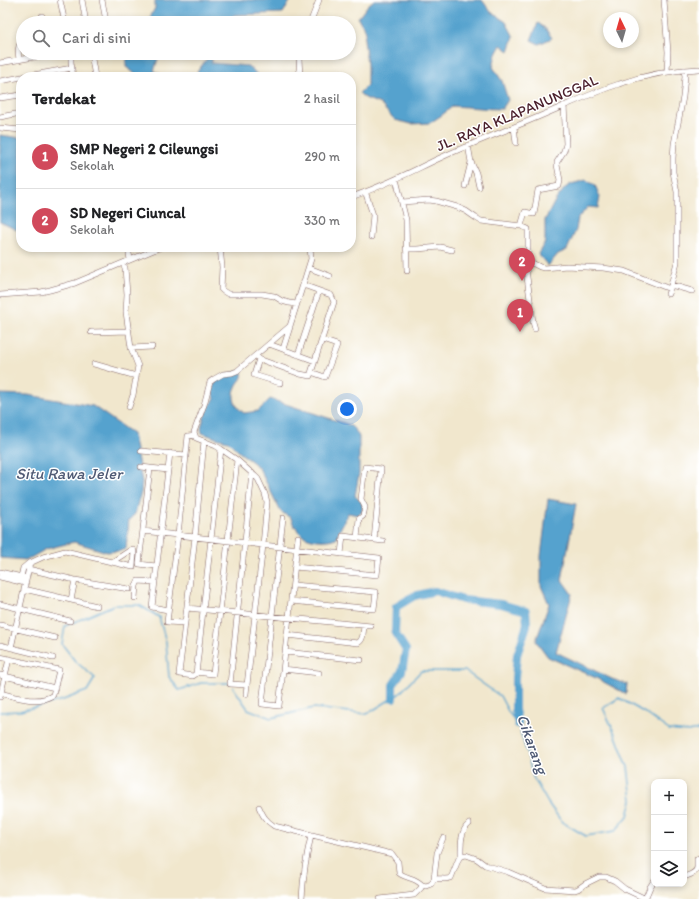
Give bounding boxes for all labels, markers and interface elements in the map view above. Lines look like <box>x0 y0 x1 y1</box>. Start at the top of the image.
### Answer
north arrow <box>603 12 639 48</box>
search box <box>16 16 356 60</box>
icon: search <box>30 27 52 49</box>
text: Cari di sini <box>62 29 131 47</box>
street label: JL. RAYA KLAPANUNGGAL <box>433 71 601 155</box>
text: Terdekat <box>32 88 96 108</box>
text: 2 hasil <box>304 91 340 106</box>
text: SMP Negeri 2 Cileungsi <box>70 140 218 158</box>
text: 1 <box>42 149 48 164</box>
text: 290 m <box>304 149 340 164</box>
text: Sekolah <box>70 158 114 173</box>
text: SD Negeri Ciuncal <box>70 204 186 222</box>
text: 2 <box>42 213 48 228</box>
text: 330 m <box>304 213 340 228</box>
text: Sekolah <box>70 222 114 237</box>
pin: 2 <box>509 248 535 281</box>
pin: 1 <box>507 299 533 332</box>
your location <box>337 399 357 419</box>
water label: Situ Rawa Jeler <box>16 464 124 483</box>
water label: Cikarang <box>513 712 553 778</box>
map controls <box>651 779 687 887</box>
button: + <box>651 779 687 815</box>
button: − <box>651 815 687 851</box>
button: layers <box>651 851 687 887</box>

